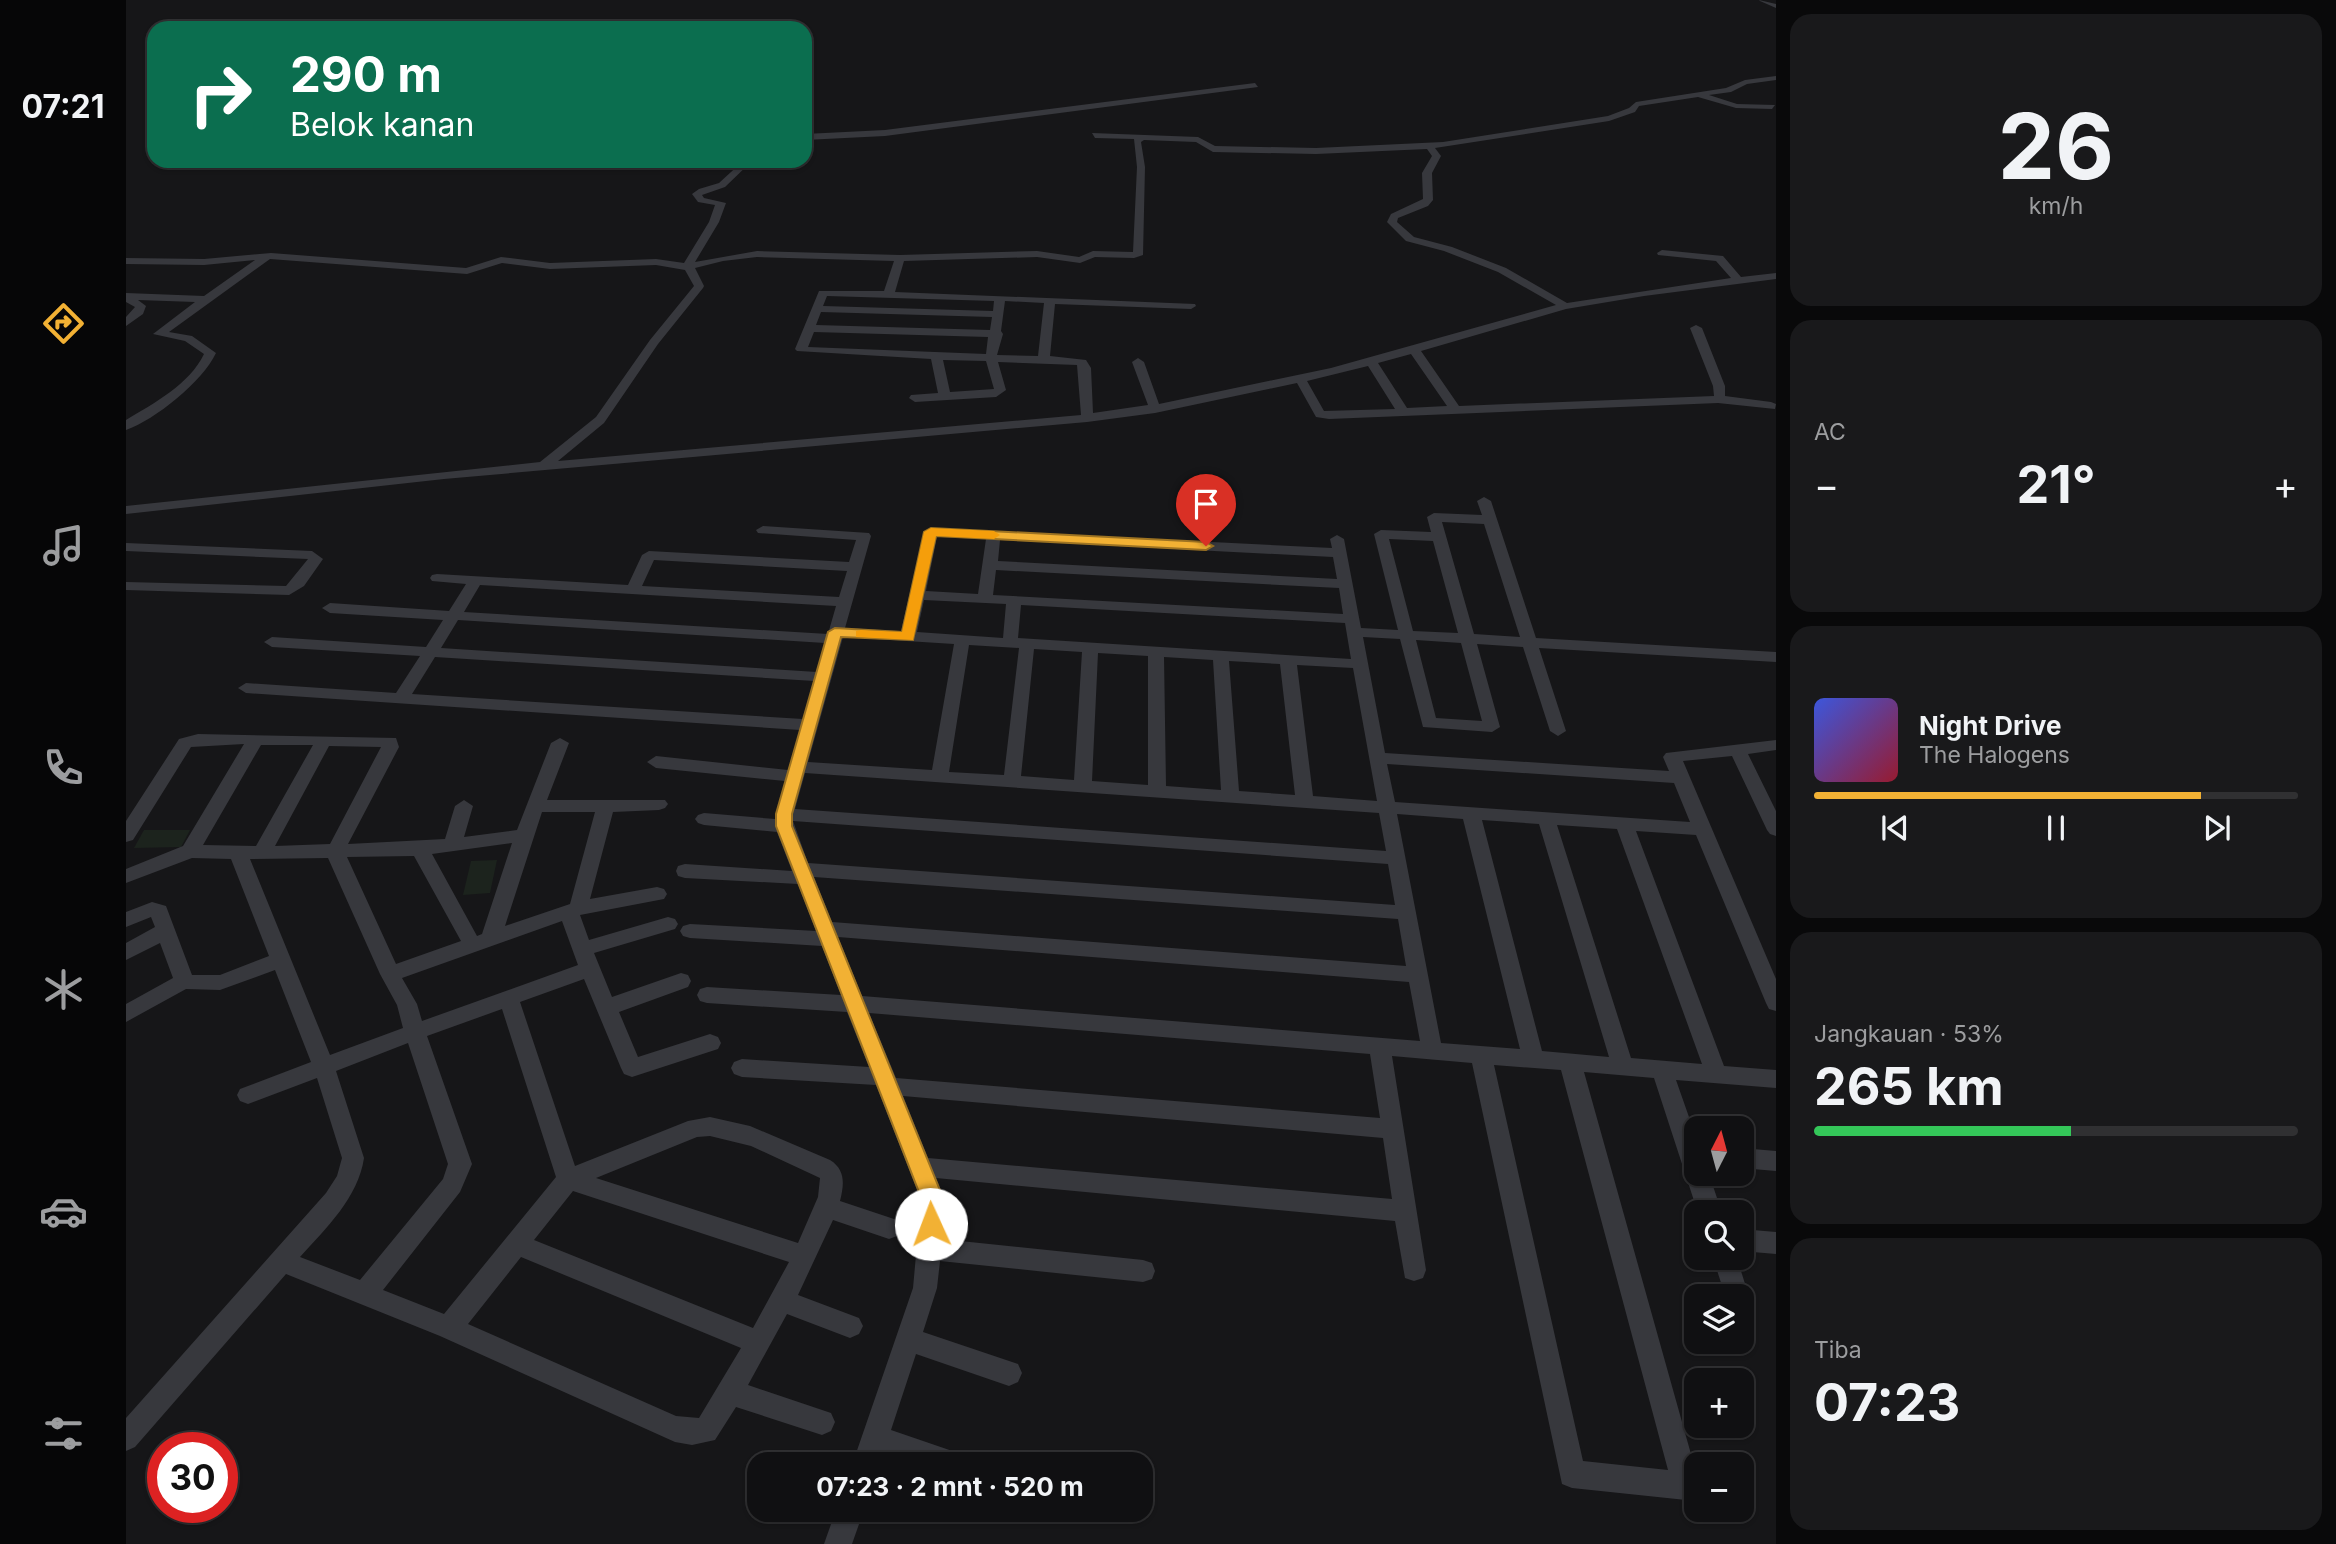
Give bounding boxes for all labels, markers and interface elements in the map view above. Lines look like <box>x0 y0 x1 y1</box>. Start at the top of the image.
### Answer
text: 290 m <box>290 45 442 104</box>
icon: right <box>175 49 266 140</box>
text: 07:21 <box>21 87 105 126</box>
text: 26 <box>1998 91 2114 201</box>
text: Belok kanan <box>290 105 474 144</box>
text: km/h <box>2029 192 2083 220</box>
icon: directions <box>39 299 88 348</box>
text: AC <box>1814 418 1846 446</box>
text: 21° <box>2016 453 2096 516</box>
text: − <box>1814 462 1839 508</box>
text: + <box>2273 462 2298 508</box>
pin <box>1176 474 1236 546</box>
icon: arrive <box>1187 485 1225 523</box>
icon: music <box>39 521 88 570</box>
text: Night Drive <box>1919 710 2061 741</box>
text: The Halogens <box>1919 741 2070 769</box>
icon: phone <box>39 743 88 792</box>
icon: previous <box>1876 809 1914 847</box>
icon: pause <box>2037 809 2075 847</box>
icon: next <box>2198 809 2236 847</box>
icon: climate <box>39 965 88 1014</box>
text: Jangkauan · 53% <box>1814 1020 2004 1048</box>
text: 265 km <box>1814 1055 2004 1118</box>
north arrow <box>1684 1116 1754 1186</box>
map controls <box>1684 1116 1754 1522</box>
icon: car <box>39 1187 88 1236</box>
position arrow <box>894 1187 968 1261</box>
button: search <box>1684 1200 1754 1270</box>
button: layers <box>1684 1284 1754 1354</box>
text: Tiba <box>1814 1336 1862 1364</box>
button: + <box>1684 1368 1754 1438</box>
text: 07:23 <box>1814 1371 1960 1434</box>
icon: filters <box>39 1409 88 1458</box>
speed limit sign: 30 <box>147 1432 238 1523</box>
button: − <box>1684 1452 1754 1522</box>
text: 07:23 · 2 mnt · 520 m <box>816 1471 1084 1502</box>

